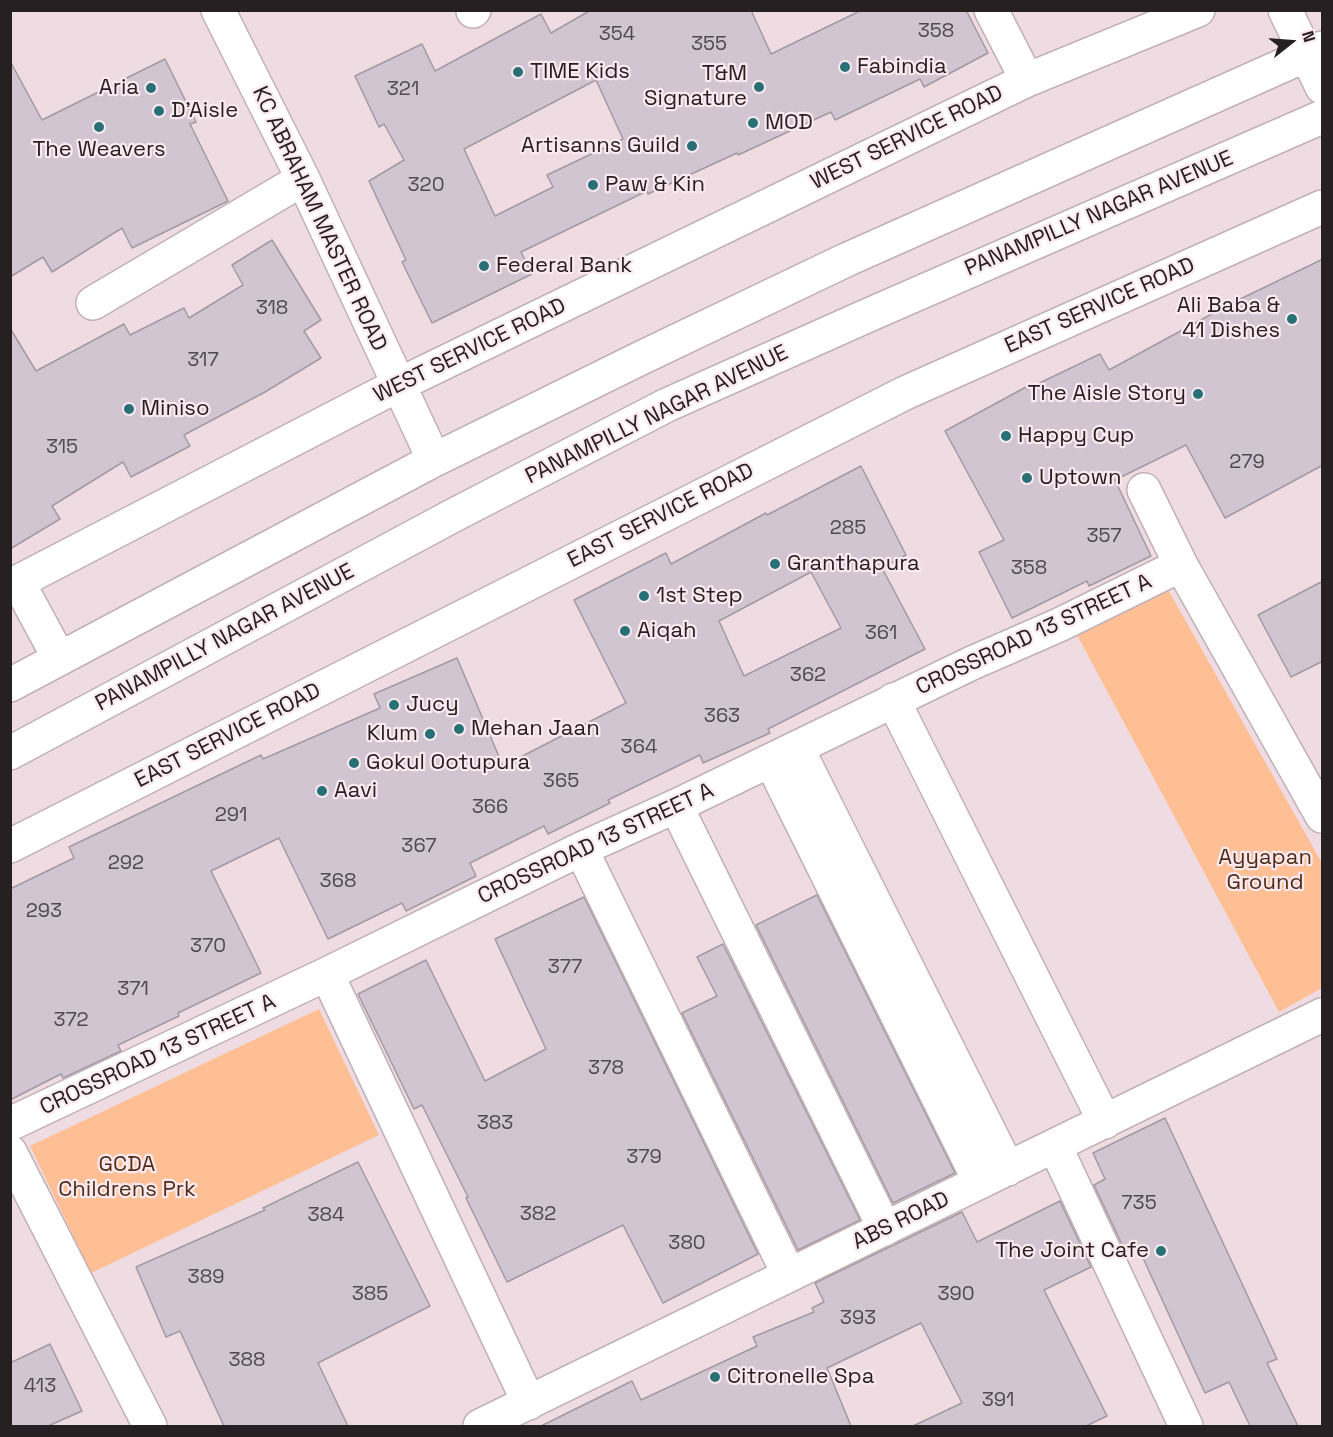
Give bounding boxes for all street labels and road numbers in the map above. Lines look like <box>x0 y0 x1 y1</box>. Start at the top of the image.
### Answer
street label: WEST SERVICE ROAD <box>807 80 1007 196</box>
street label: KC ABRAHAM MASTER ROAD <box>246 82 392 356</box>
street label: PANAMPILLY NAGAR AVENUE <box>961 145 1237 283</box>
street label: EAST SERVICE ROAD <box>1001 252 1199 360</box>
street label: WEST SERVICE ROAD <box>370 293 570 409</box>
street label: PANAMPILLY NAGAR AVENUE <box>521 340 793 490</box>
street label: EAST SERVICE ROAD <box>564 458 758 574</box>
street label: PANAMPILLY NAGAR AVENUE <box>91 559 359 717</box>
street label: CROSSROAD 13 STREET A <box>912 569 1156 701</box>
street label: EAST SERVICE ROAD <box>131 678 325 794</box>
street label: CROSSROAD 13 STREET A <box>474 778 718 910</box>
street label: CROSSROAD 13 STREET A <box>36 989 280 1121</box>
street label: ABS ROAD <box>848 1186 954 1256</box>

